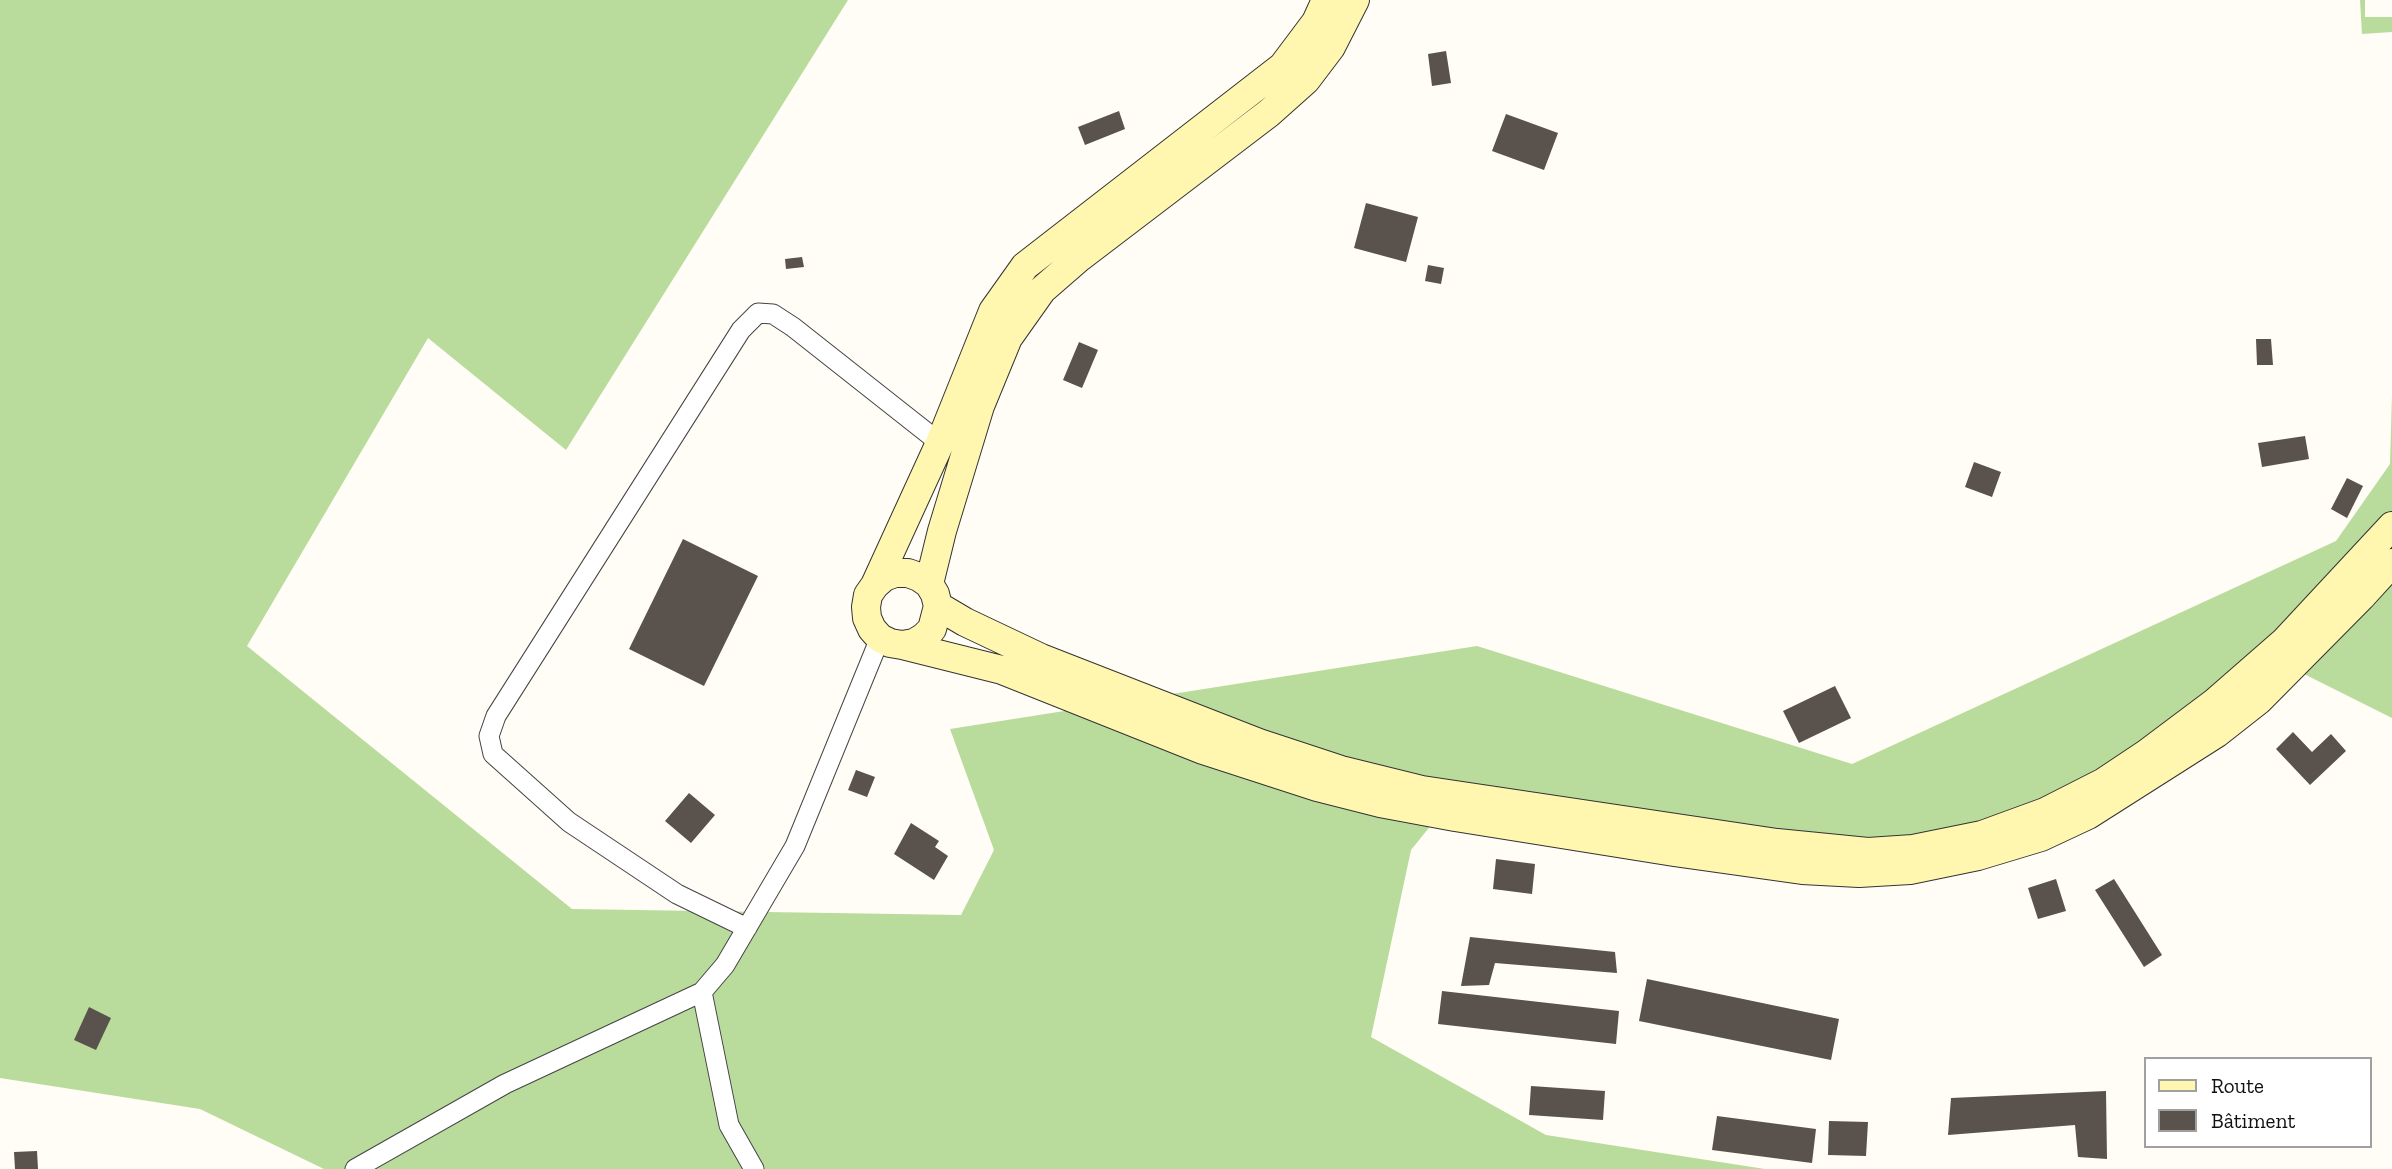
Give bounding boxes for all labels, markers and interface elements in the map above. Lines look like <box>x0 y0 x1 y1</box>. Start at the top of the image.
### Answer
legend <box>2144 1057 2371 1148</box>
text: Route <box>2211 1073 2264 1098</box>
text: Bâtiment <box>2211 1108 2295 1133</box>

